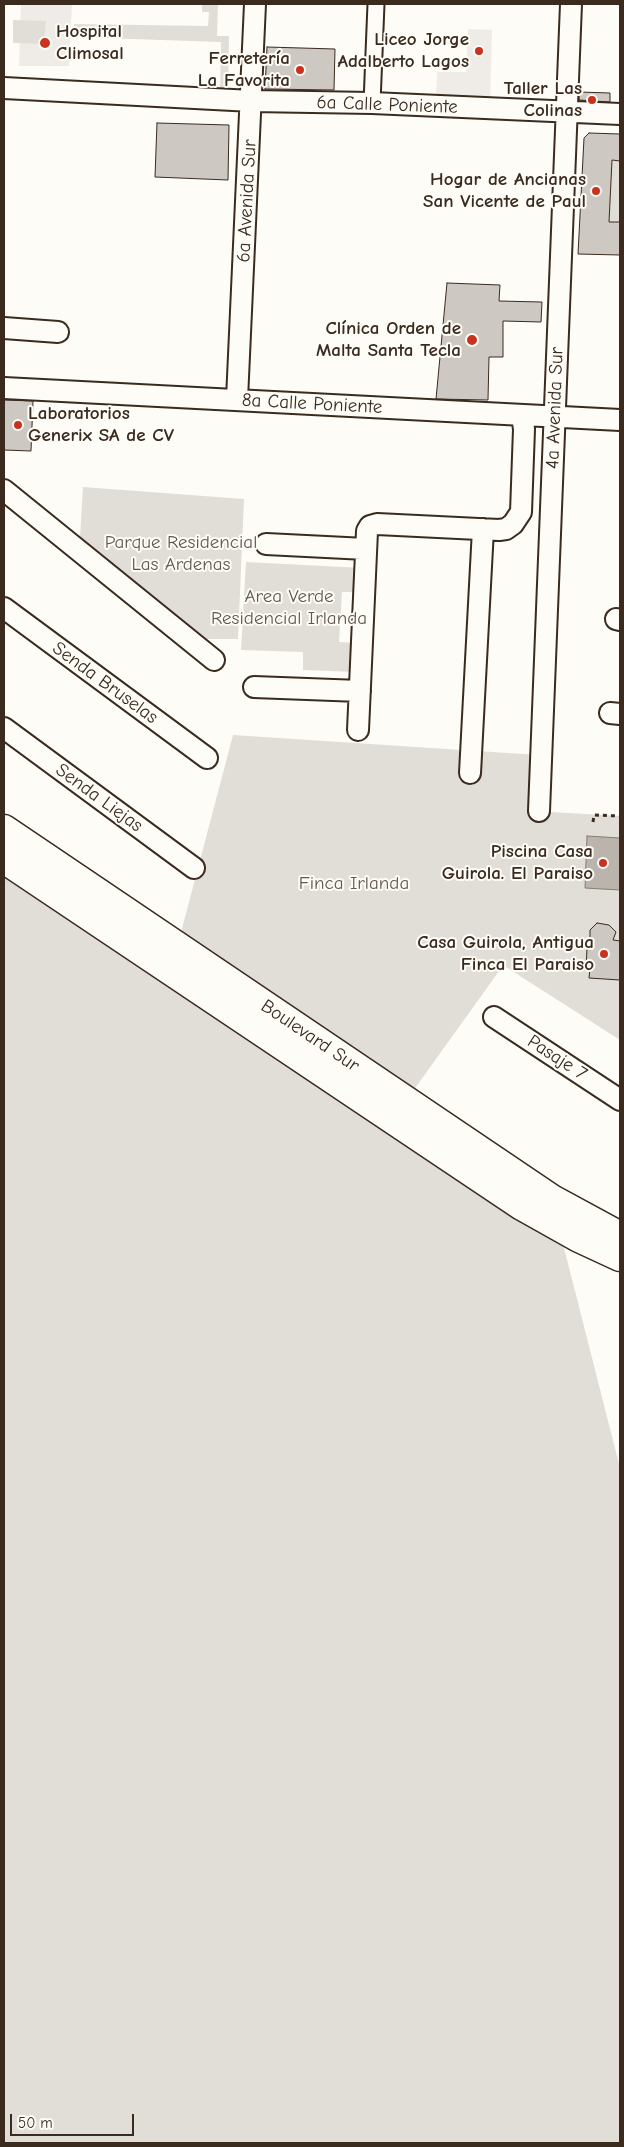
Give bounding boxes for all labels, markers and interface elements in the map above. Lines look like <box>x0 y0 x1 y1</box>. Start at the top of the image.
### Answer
place label: Hospital Climosal <box>56 21 124 65</box>
place label: Liceo Jorge Adalberto Lagos <box>337 29 469 73</box>
marker: Hospital Climosal <box>38 36 52 50</box>
marker: Liceo Jorge Adalberto Lagos <box>473 45 485 57</box>
place label: Ferretería La Favorita <box>198 48 290 92</box>
marker: Ferretería La Favorita <box>294 64 306 76</box>
place label: Taller Las Colinas <box>504 78 582 122</box>
street label: 6a Calle Poniente <box>316 91 458 119</box>
marker: Taller Las Colinas <box>586 94 598 106</box>
street label: 6a Avenida Sur <box>232 139 262 263</box>
place label: Hogar de Ancianas San Vicente de Paul <box>423 169 586 213</box>
marker: Hogar de Ancianas San Vicente de Paul <box>590 185 602 197</box>
place label: Clínica Orden de Malta Santa Tecla <box>316 318 461 362</box>
marker: Clínica Orden de Malta Santa Tecla <box>465 333 479 347</box>
street label: 4a Avenida Sur <box>541 347 569 469</box>
street label: 8a Calle Poniente <box>241 389 383 419</box>
place label: Laboratorios Generix SA de CV <box>28 403 174 447</box>
marker: Laboratorios Generix SA de CV <box>12 419 24 431</box>
park label: Parque Residencial Las Ardenas <box>105 532 257 576</box>
park label: Area Verde Residencial Irlanda <box>211 586 367 630</box>
street label: Senda Bruselas <box>48 637 162 729</box>
street label: Senda Liejas <box>51 759 147 837</box>
place label: Piscina Casa Guirola. El Paraiso <box>442 841 593 885</box>
marker: Piscina Casa Guirola. El Paraiso <box>597 857 609 869</box>
park label: Finca Irlanda <box>299 873 409 895</box>
place label: Casa Guirola, Antigua Finca El Paraiso <box>417 932 594 976</box>
marker: Casa Guirola, Antigua Finca El Paraiso <box>598 948 610 960</box>
street label: Boulevard Sur <box>256 995 364 1077</box>
street label: Pasaje 7 <box>523 1030 591 1086</box>
scale bar <box>12 2104 136 2136</box>
text: 50 m <box>18 2114 53 2132</box>

